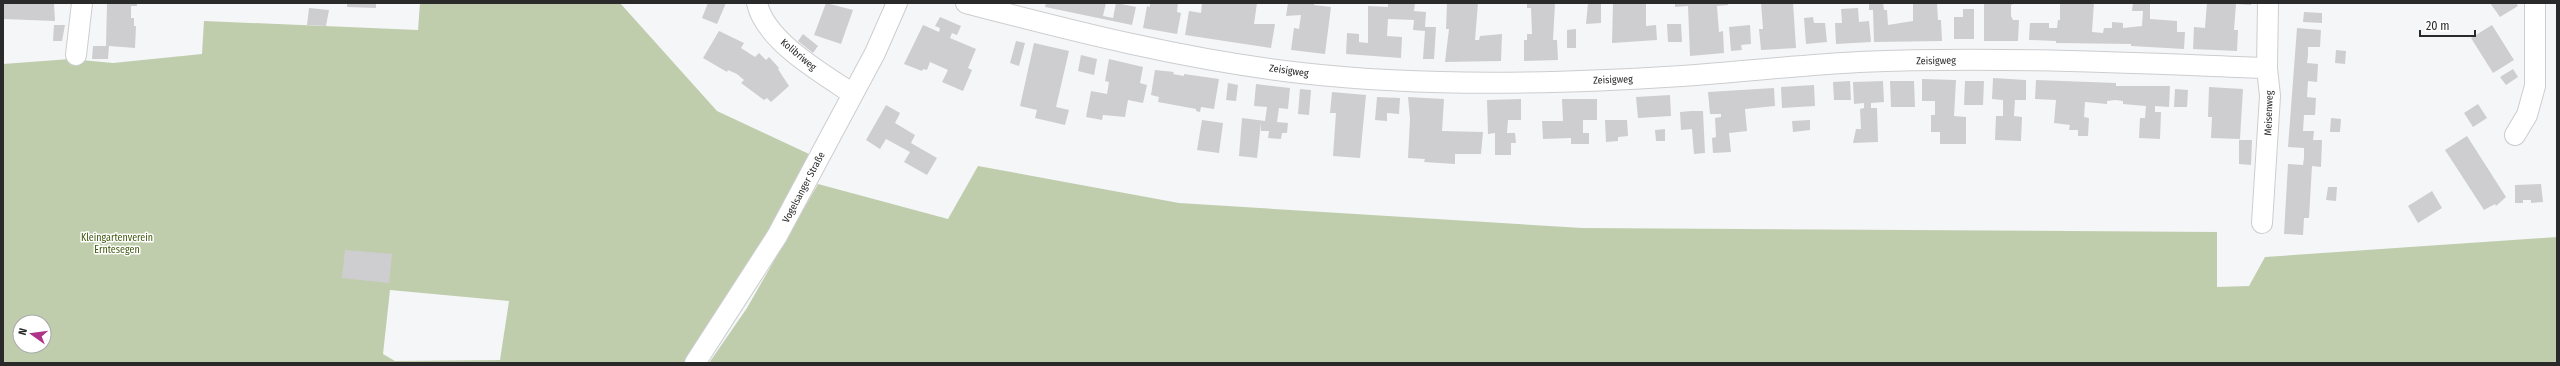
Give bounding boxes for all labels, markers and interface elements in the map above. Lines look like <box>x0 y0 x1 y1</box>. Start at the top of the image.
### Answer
scale bar <box>2420 12 2475 38</box>
text: 20 m <box>2426 19 2450 33</box>
street label: Kolibriweg <box>778 36 819 73</box>
street label: Zeisigweg <box>1916 55 1956 67</box>
street label: Zeisigweg <box>1268 62 1310 80</box>
street label: Zeisigweg <box>1593 73 1633 87</box>
street label: Meisenweg <box>2262 90 2276 136</box>
street label: Vogelsanger Straße <box>780 150 828 225</box>
park label: Kleingartenverein Erntesegen <box>81 232 153 256</box>
north arrow <box>12 314 52 354</box>
text: N <box>16 327 30 336</box>

